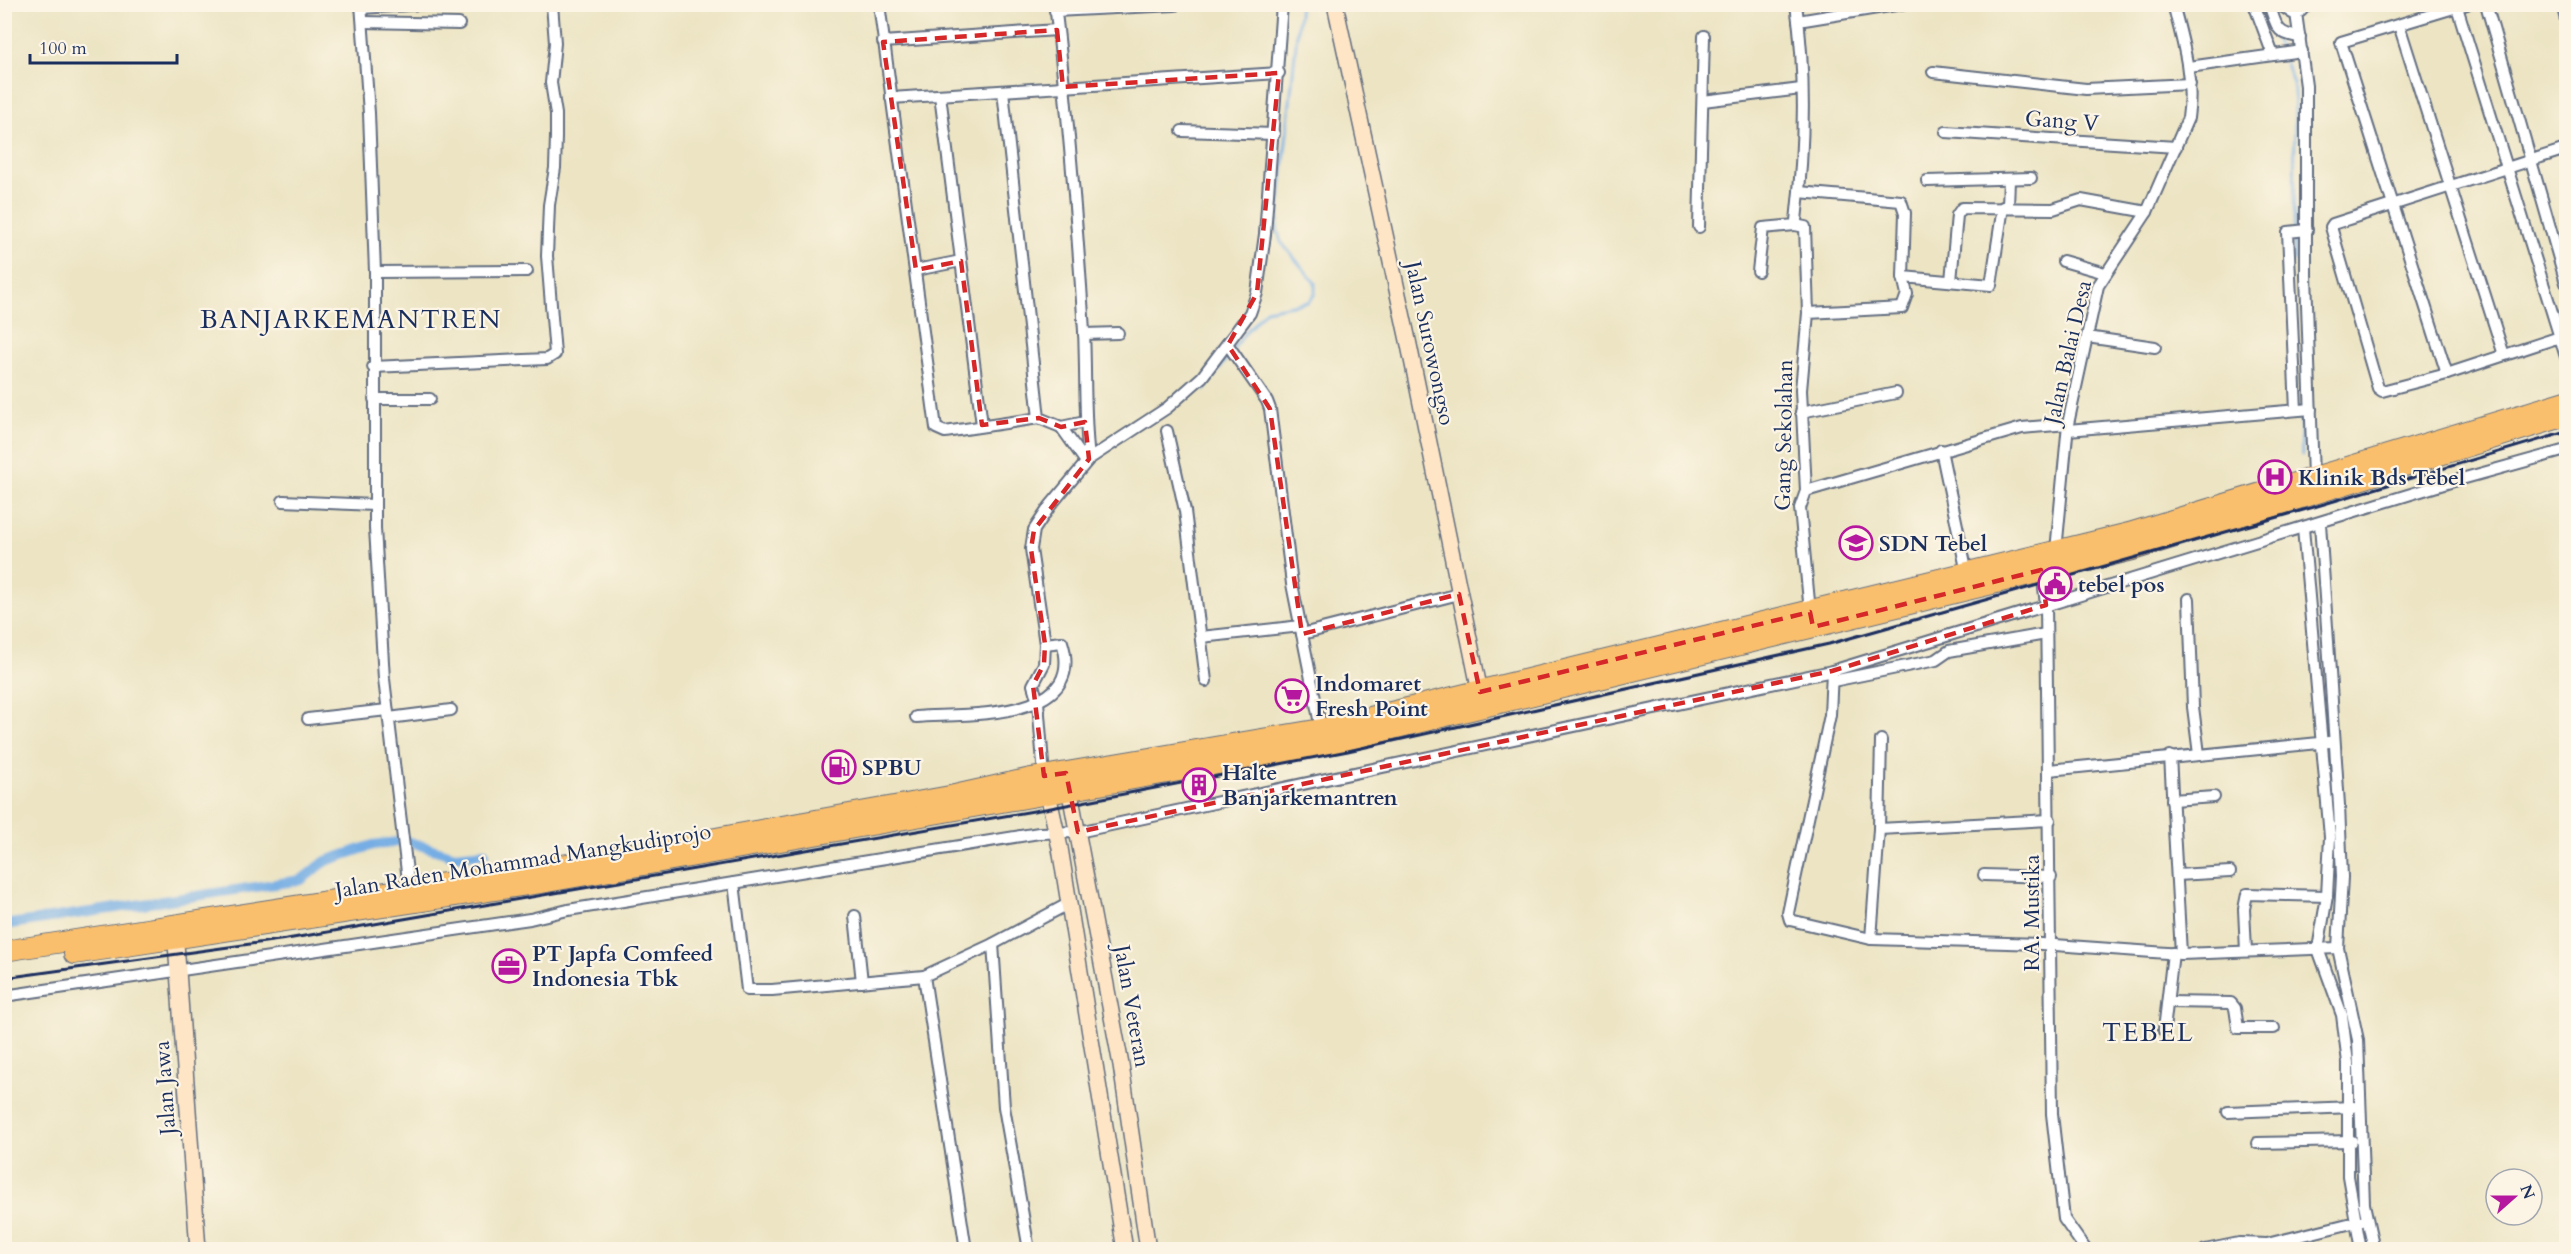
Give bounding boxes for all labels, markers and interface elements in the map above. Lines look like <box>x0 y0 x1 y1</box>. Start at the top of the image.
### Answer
scale bar <box>30 27 177 65</box>
text: 100 m <box>39 36 87 61</box>
street label: Gang V <box>2024 103 2101 139</box>
street label: Jalan Surowongso <box>1397 255 1462 428</box>
street label: Jalan Balai Desa <box>2036 277 2099 430</box>
district label: BANJARKEMANTREN <box>200 302 502 337</box>
street label: Gang Sekolahan <box>1768 359 1800 511</box>
hospital icon: Klinik Bds Tebel <box>2257 459 2293 495</box>
place label: Klinik Bds Tebel <box>2298 463 2466 493</box>
school or university icon: SDN Tebel <box>1838 525 1874 561</box>
place label: SDN Tebel <box>1879 529 1988 559</box>
public building icon: tebel pos <box>2037 566 2073 602</box>
place label: tebel pos <box>2078 570 2165 600</box>
place label: Indomaret Fresh Point <box>1315 669 1428 724</box>
supermarket icon: Indomaret Fresh Point <box>1274 678 1310 714</box>
fuel station icon: SPBU <box>821 749 857 785</box>
place label: SPBU <box>862 753 922 783</box>
place label: Halte Banjarkemantren <box>1222 758 1398 813</box>
building icon: Halte Banjarkemantren <box>1181 767 1217 803</box>
street label: Jalan Raden Mohammad Mangkudiprojo <box>330 816 713 906</box>
street label: RA. Mustika <box>2017 854 2047 971</box>
place label: PT Japfa Comfeed Indonesia Tbk <box>532 939 713 994</box>
street label: Jalan Veteran <box>1106 940 1158 1070</box>
office icon: PT Japfa Comfeed Indonesia Tbk <box>491 948 527 984</box>
district label: TEBEL <box>2102 1015 2194 1050</box>
street label: Jalan Jawa <box>147 1039 183 1139</box>
north arrow <box>2484 1167 2544 1227</box>
text: N <box>2514 1182 2540 1203</box>

